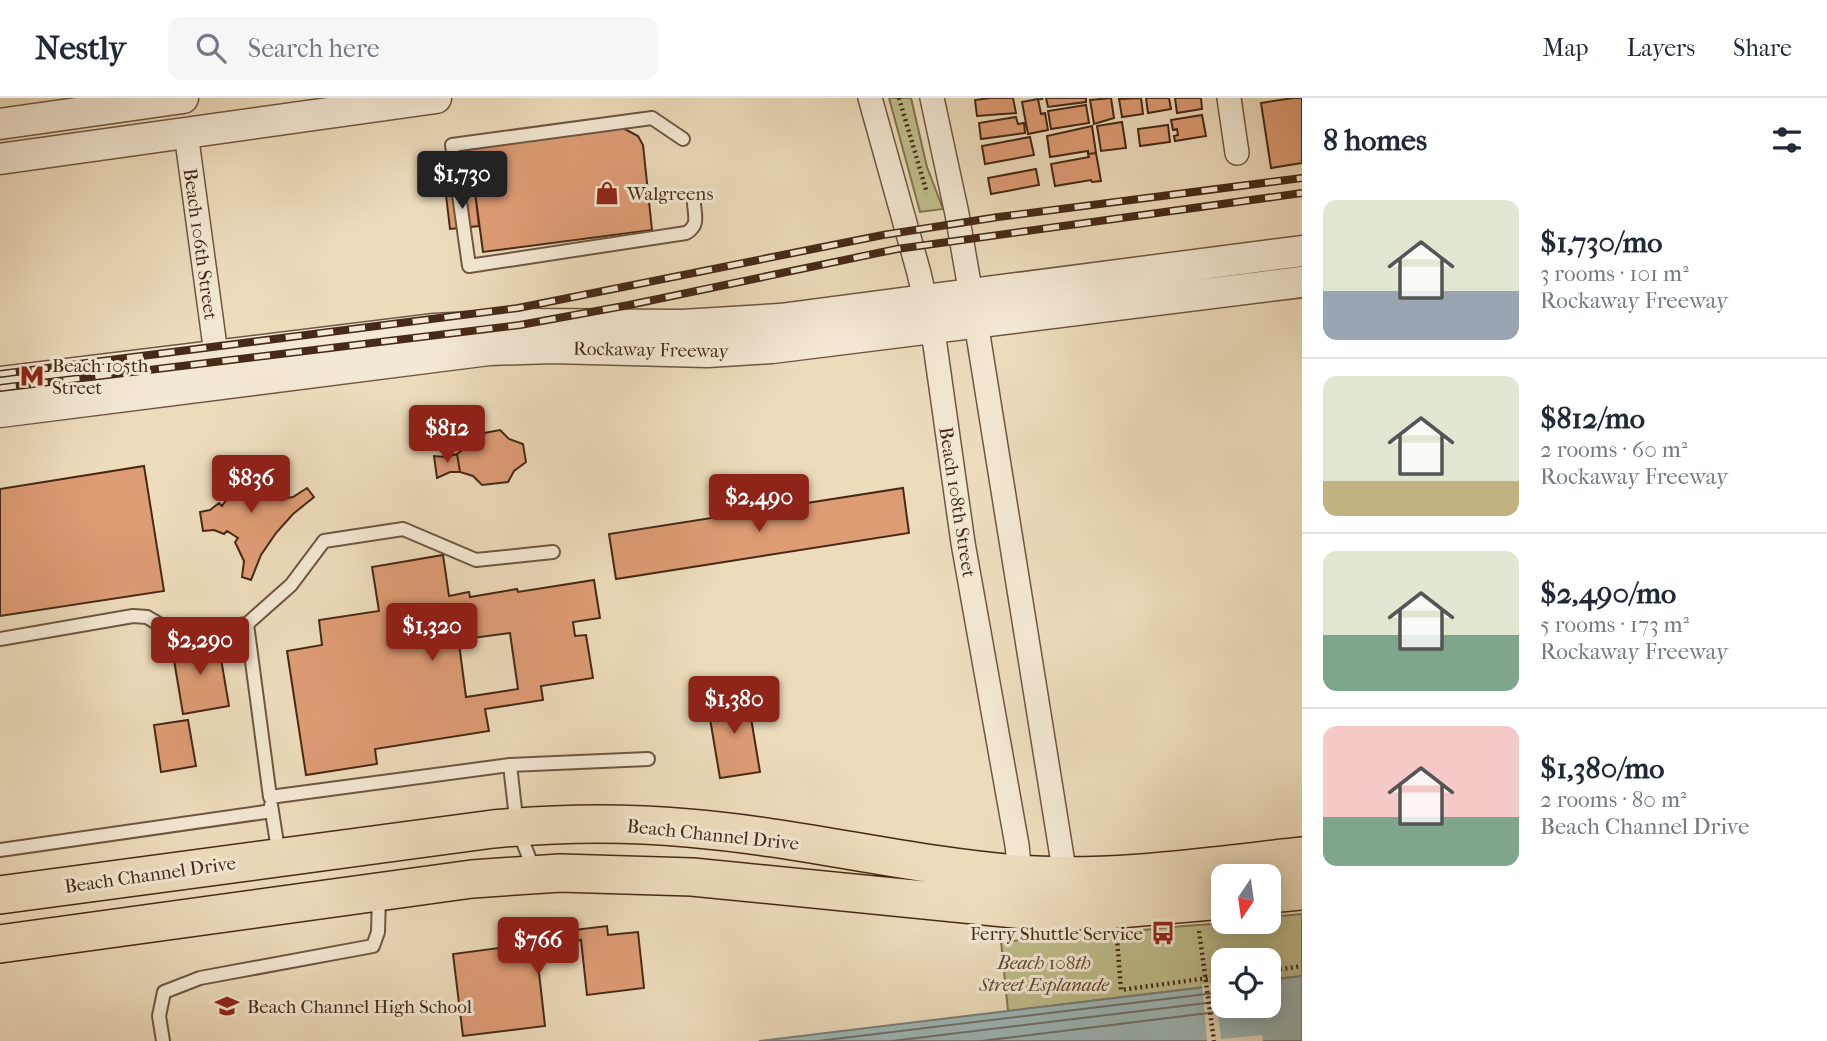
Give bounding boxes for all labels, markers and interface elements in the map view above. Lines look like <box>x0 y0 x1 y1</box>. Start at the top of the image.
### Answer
search box <box>168 17 658 80</box>
text: Nestly <box>35 29 126 68</box>
icon: search <box>192 29 230 67</box>
text: Search here <box>248 33 380 64</box>
text: Map <box>1543 34 1589 62</box>
text: Layers <box>1627 34 1695 62</box>
text: Share <box>1733 34 1792 62</box>
icon: filters <box>1768 121 1806 159</box>
text: 8 homes <box>1323 123 1427 158</box>
pin: $1,730 <box>405 152 519 211</box>
text: $1,730 <box>433 160 491 187</box>
street label: Beach 106th Street <box>178 167 222 321</box>
shop icon: Walgreens <box>593 179 621 207</box>
place label: Walgreens <box>626 183 713 205</box>
text: $1,730/mo <box>1540 225 1662 260</box>
icon: home <box>1379 228 1463 312</box>
text: 3 rooms · 101 m² <box>1540 260 1689 287</box>
text: Rockaway Freeway <box>1540 287 1728 314</box>
street label: Rockaway Freeway <box>573 338 730 362</box>
place label: Beach 105th Street <box>52 355 149 399</box>
metro station icon: Beach 105th Street <box>18 362 46 390</box>
text: $812/mo <box>1540 401 1645 436</box>
icon: home <box>1379 404 1463 488</box>
pin: $812 <box>406 406 488 465</box>
text: $812 <box>425 414 469 441</box>
street label: Beach 108th Street <box>934 425 980 579</box>
text: 2 rooms · 60 m² <box>1540 436 1687 463</box>
pin: $836 <box>210 456 292 515</box>
text: Rockaway Freeway <box>1540 463 1728 490</box>
text: $836 <box>228 464 274 491</box>
pin: $2,490 <box>702 474 816 534</box>
text: $2,490 <box>725 483 793 510</box>
text: $2,490/mo <box>1540 576 1676 611</box>
icon: home <box>1379 579 1463 663</box>
pin: $1,320 <box>375 603 489 663</box>
text: 5 rooms · 173 m² <box>1540 611 1689 638</box>
text: $1,320 <box>402 612 462 639</box>
pin: $2,290 <box>143 618 257 677</box>
text: $2,290 <box>167 626 233 653</box>
text: Rockaway Freeway <box>1540 638 1728 665</box>
pin: $1,380 <box>677 676 791 736</box>
text: $1,380 <box>704 685 764 712</box>
text: $1,380/mo <box>1540 751 1665 786</box>
icon: home <box>1379 754 1463 838</box>
text: 2 rooms · 80 m² <box>1540 786 1687 813</box>
text: Beach Channel Drive <box>1540 813 1749 840</box>
street label: Beach Channel Drive <box>626 815 800 855</box>
street label: Beach Channel Drive <box>63 852 237 898</box>
north arrow <box>1211 864 1281 934</box>
map controls <box>1211 864 1281 1018</box>
pin: $766 <box>497 918 579 977</box>
bus stop icon: Ferry Shuttle Service <box>1149 919 1177 947</box>
place label: Ferry Shuttle Service <box>970 923 1143 945</box>
text: $766 <box>514 926 562 953</box>
button: locate <box>1211 948 1281 1018</box>
park label: Beach 108th Street Esplanade <box>978 952 1110 996</box>
school or university icon: Beach Channel High School <box>213 992 241 1020</box>
place label: Beach Channel High School <box>247 996 472 1018</box>

